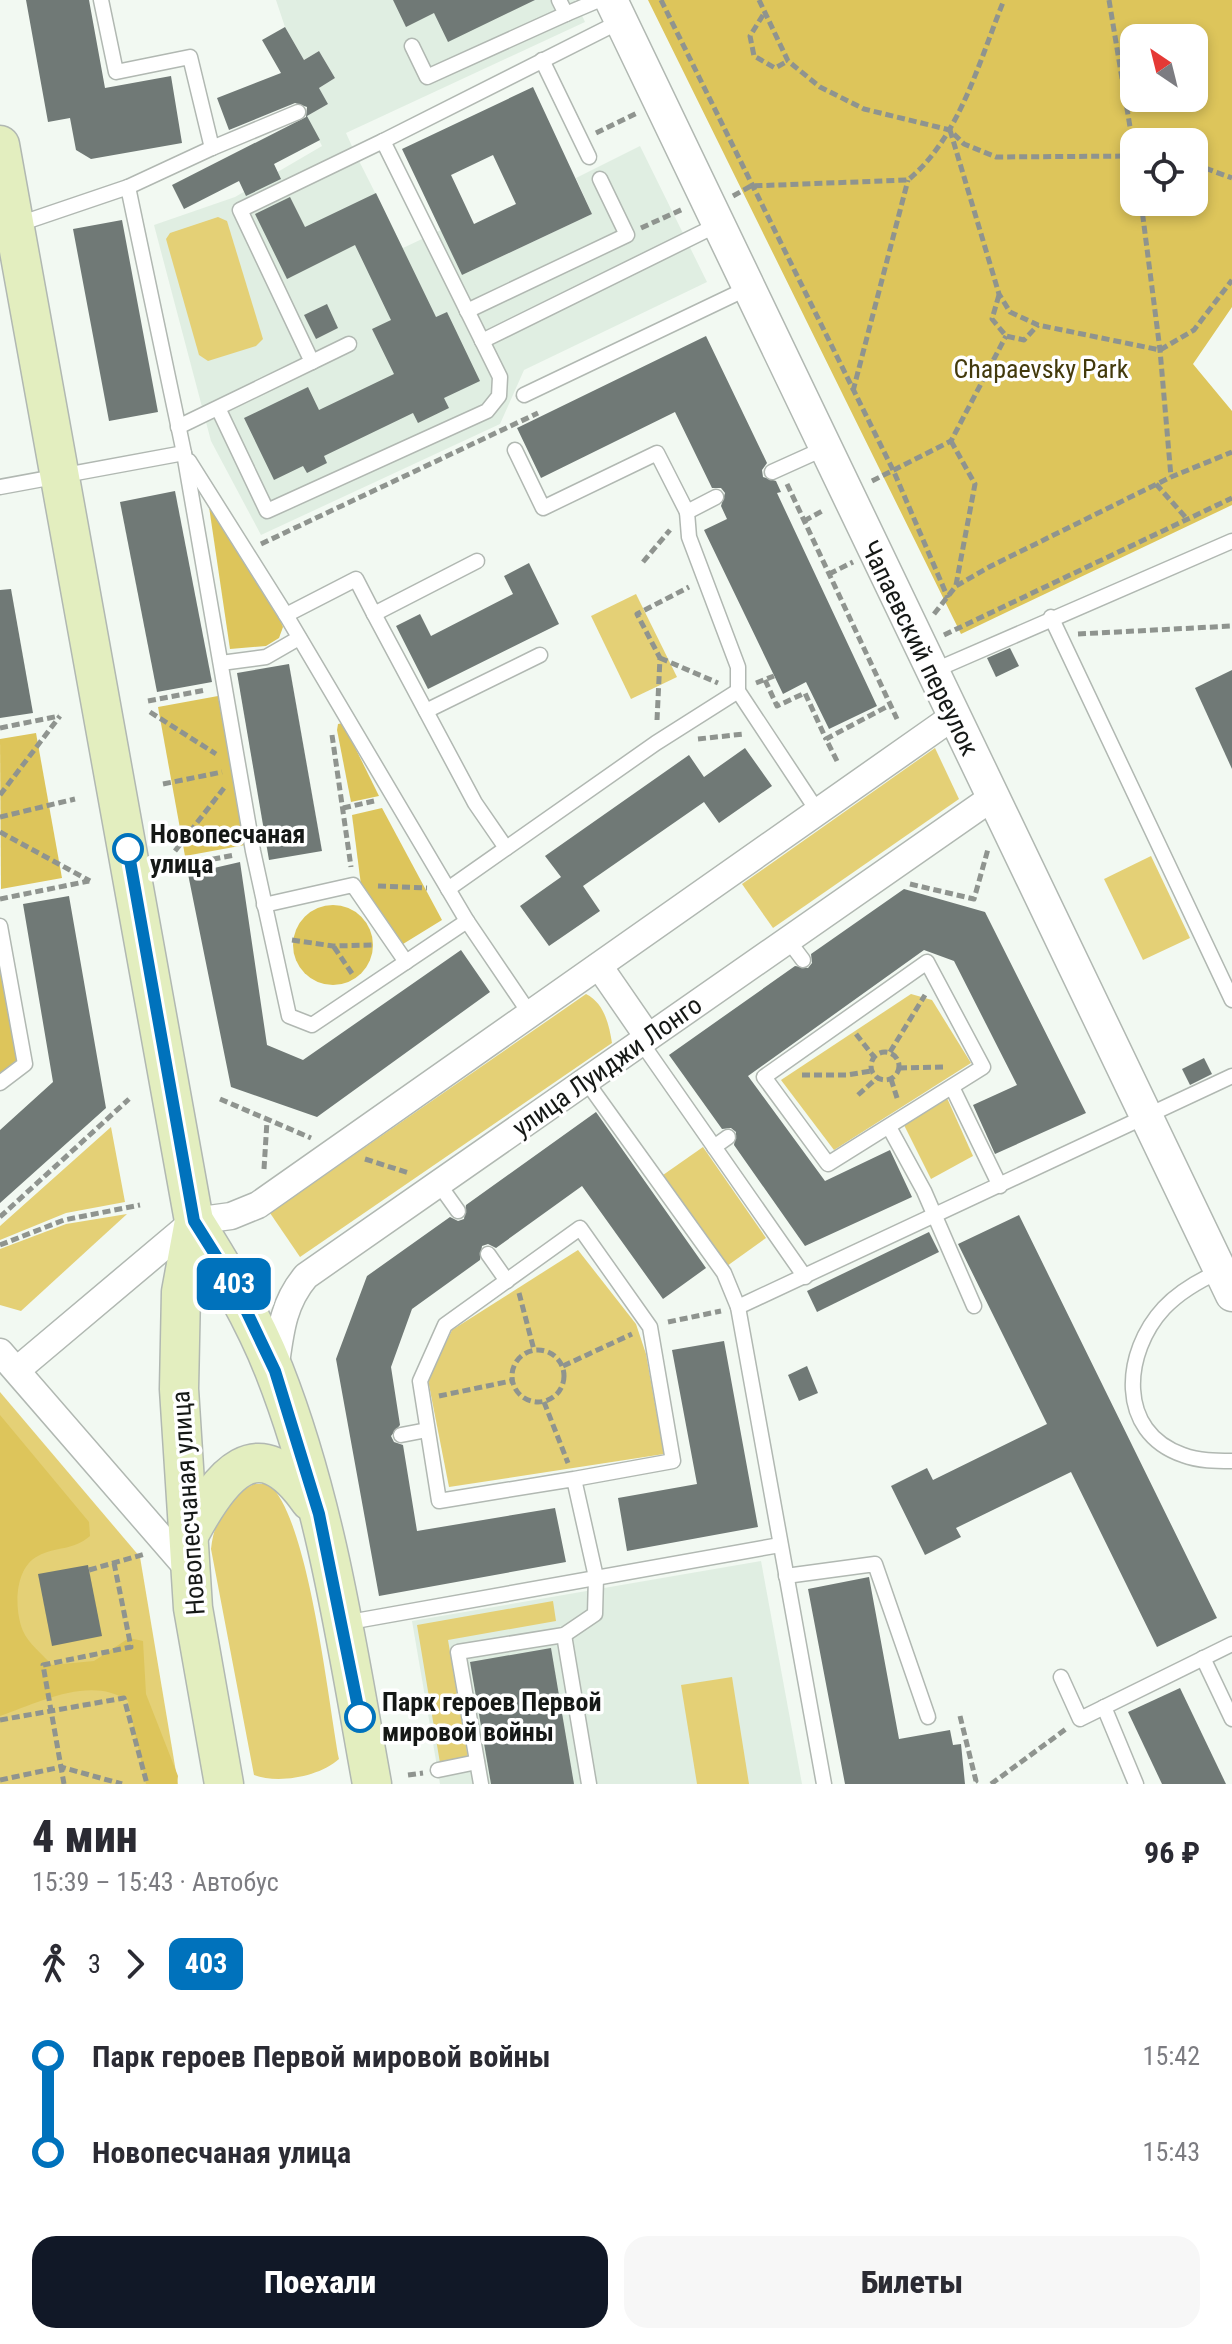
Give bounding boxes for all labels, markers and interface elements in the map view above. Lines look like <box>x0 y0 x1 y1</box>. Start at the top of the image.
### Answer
north arrow <box>1120 24 1208 112</box>
map controls <box>1120 24 1208 216</box>
button: locate <box>1120 128 1208 216</box>
park label: Chapaevsky Park <box>954 354 1129 384</box>
street label: Чапаевский переулок <box>855 536 985 761</box>
place label: Новопесчаная улица <box>150 819 305 879</box>
marker: Новопесчаная улица <box>113 834 143 864</box>
street label: улица Луиджи Лонго <box>507 989 707 1143</box>
line badge: 403 <box>188 1258 280 1310</box>
text: 403 <box>213 1267 255 1300</box>
street label: Новопесчаная улица <box>165 1390 211 1616</box>
place label: Парк героев Первой мировой войны <box>382 1687 601 1747</box>
marker: Парк героев Первой мировой войны <box>345 1702 375 1732</box>
text: 4 мин <box>32 1811 138 1863</box>
text: 96 ₽ <box>1144 1835 1200 1870</box>
text: 15:39 – 15:43 · Автобус <box>32 1867 279 1897</box>
icon: walk <box>32 1942 76 1986</box>
icon: forward <box>113 1942 157 1986</box>
text: 403 <box>185 1947 227 1980</box>
text: 3 <box>88 1949 101 1979</box>
text: Парк героев Первой мировой войны <box>92 2039 550 2074</box>
text: 15:42 <box>1143 2041 1200 2071</box>
text: Новопесчаная улица <box>92 2135 351 2170</box>
text: 15:43 <box>1143 2137 1200 2167</box>
button: Поехали <box>32 2236 608 2328</box>
button: Билеты <box>624 2236 1200 2328</box>

